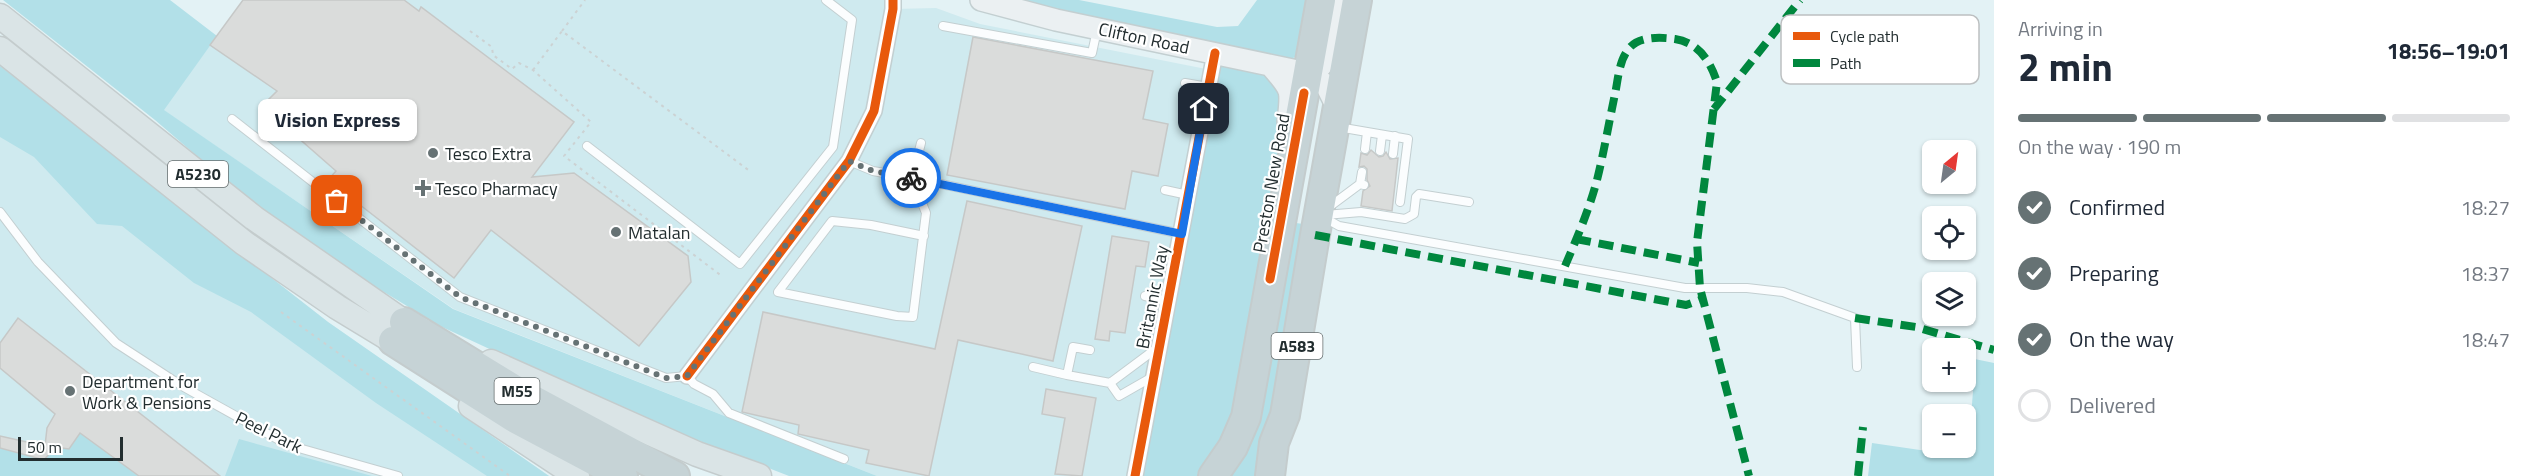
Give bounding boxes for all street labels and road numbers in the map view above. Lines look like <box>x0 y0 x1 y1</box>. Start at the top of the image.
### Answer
street label: Clifton Road <box>1096 15 1192 61</box>
street label: Preston New Road <box>1245 111 1297 255</box>
road number: A5230 <box>168 161 228 187</box>
street label: Britannic Way <box>1129 243 1175 351</box>
road number: A583 <box>1272 333 1322 359</box>
road number: M55 <box>494 378 540 404</box>
street label: Peel Park <box>231 404 307 460</box>

